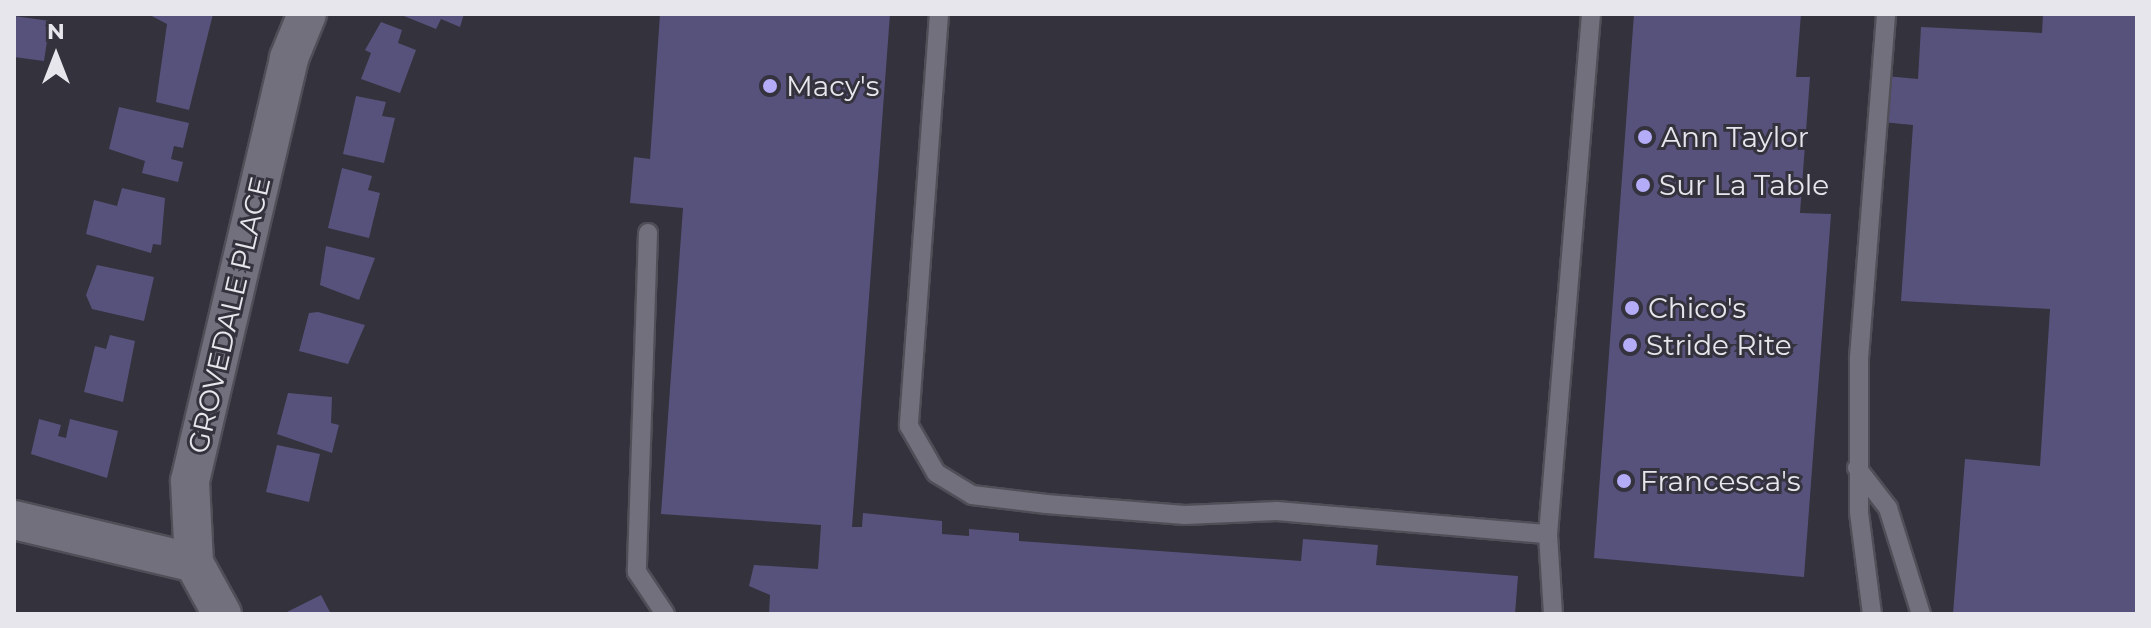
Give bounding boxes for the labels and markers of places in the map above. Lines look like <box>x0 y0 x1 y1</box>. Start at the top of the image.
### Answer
place label: Macy's <box>786 69 879 103</box>
marker: Macy's <box>761 77 779 95</box>
place label: Ann Taylor <box>1661 120 1809 154</box>
marker: Ann Taylor <box>1636 128 1654 146</box>
place label: Sur La Table <box>1659 168 1829 202</box>
marker: Sur La Table <box>1634 176 1652 194</box>
place label: Chico's <box>1648 291 1746 325</box>
marker: Chico's <box>1623 299 1641 317</box>
place label: Stride Rite <box>1646 328 1792 362</box>
marker: Stride Rite <box>1621 336 1639 354</box>
place label: Francesca's <box>1640 464 1801 498</box>
marker: Francesca's <box>1615 472 1633 490</box>

